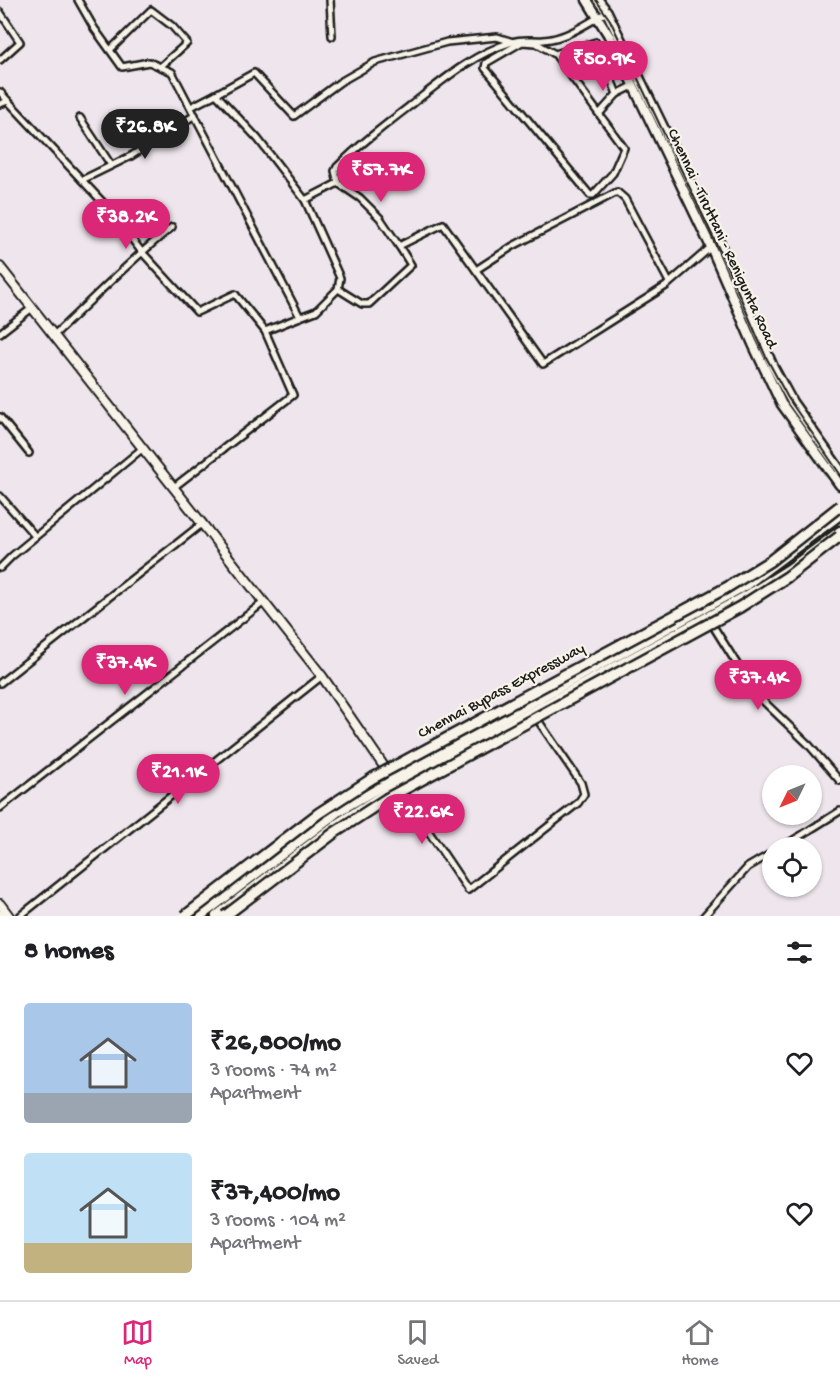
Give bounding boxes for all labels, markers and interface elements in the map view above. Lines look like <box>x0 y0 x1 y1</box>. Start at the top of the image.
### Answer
pin: ₹50.9K <box>554 41 652 92</box>
text: ₹50.9K <box>573 49 633 72</box>
pin: ₹26.8K <box>96 109 194 160</box>
text: ₹26.8K <box>115 117 175 140</box>
street label: Chennai - Tiruttani - Renigunta Road <box>662 126 781 353</box>
pin: ₹57.7K <box>332 152 430 203</box>
text: ₹57.7K <box>351 160 411 183</box>
pin: ₹38.2K <box>77 199 175 250</box>
text: ₹38.2K <box>96 207 156 230</box>
street label: Chennai Bypass Expressway <box>415 640 589 744</box>
pin: ₹37.4K <box>76 645 174 696</box>
text: ₹37.4K <box>96 653 154 676</box>
pin: ₹37.4K <box>709 660 807 711</box>
text: ₹37.4K <box>729 668 787 691</box>
pin: ₹21.1K <box>129 754 227 805</box>
text: ₹21.1K <box>151 762 205 785</box>
north arrow <box>762 765 822 825</box>
map controls <box>762 765 822 897</box>
pin: ₹22.6K <box>373 794 471 845</box>
text: ₹22.6K <box>393 802 451 825</box>
button: locate <box>762 837 822 897</box>
icon: filters <box>783 936 816 969</box>
text: 8 homes <box>24 937 113 968</box>
icon: home <box>72 1027 144 1099</box>
text: ₹26,800/mo <box>210 1029 341 1060</box>
icon: heart <box>783 1047 816 1080</box>
text: 3 rooms · 74 m² <box>210 1060 337 1083</box>
text: Apartment <box>210 1083 300 1106</box>
icon: home <box>72 1177 144 1249</box>
text: ₹37,400/mo <box>210 1179 340 1210</box>
icon: heart <box>783 1197 816 1230</box>
text: 3 rooms · 104 m² <box>210 1210 346 1233</box>
text: Apartment <box>210 1233 300 1256</box>
tab: Map <box>121 1316 154 1371</box>
tab: Saved <box>397 1316 438 1371</box>
tab: Home <box>681 1316 718 1371</box>

